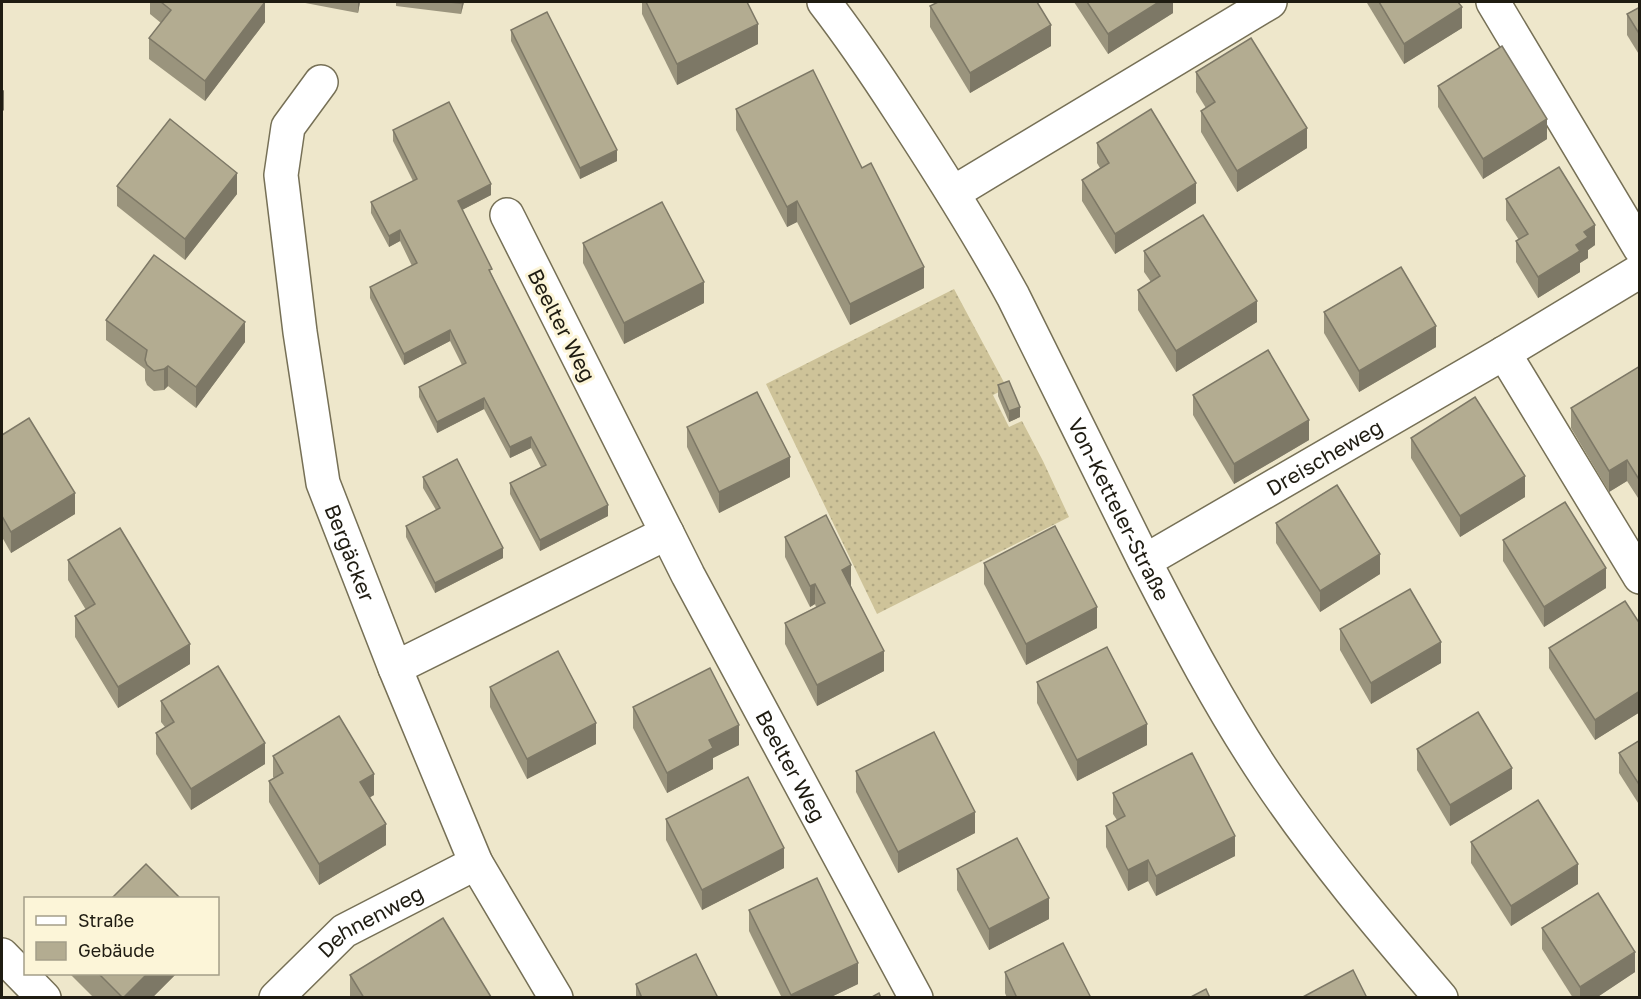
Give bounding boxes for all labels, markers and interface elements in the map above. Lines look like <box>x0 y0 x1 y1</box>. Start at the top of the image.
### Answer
street label: Beelter Weg <box>522 264 602 386</box>
street label: Dreischeweg <box>1261 413 1387 501</box>
street label: Von-Ketteler-Straße <box>1063 414 1176 605</box>
street label: Bergäcker <box>319 500 381 605</box>
street label: Beelter Weg <box>750 706 832 826</box>
street label: Dehnenweg <box>312 879 428 963</box>
legend <box>24 897 219 975</box>
text: Straße <box>78 909 134 931</box>
text: Gebäude <box>78 939 155 961</box>

